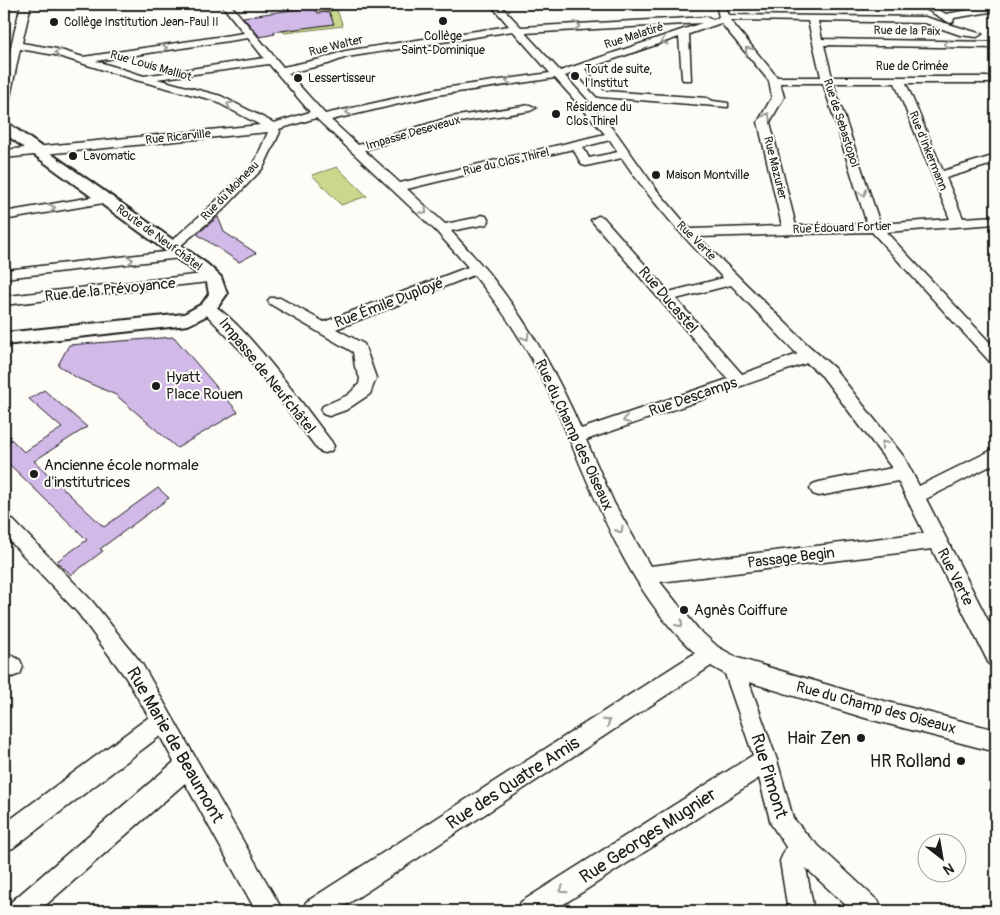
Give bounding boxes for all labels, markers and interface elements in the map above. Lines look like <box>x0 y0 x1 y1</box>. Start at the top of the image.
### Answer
place label: Collège Institution Jean-Paul II <box>64 15 219 30</box>
marker: Collège Saint-Dominique <box>437 15 449 27</box>
marker: Collège Institution Jean-Paul II <box>48 16 60 28</box>
street label: Rue Malatiré <box>602 19 666 53</box>
one-way arrow <box>574 21 582 32</box>
street label: Rue de la Paix <box>873 23 941 39</box>
place label: Collège Saint-Dominique <box>401 29 485 58</box>
street label: Rue Walter <box>307 32 365 60</box>
one-way arrow <box>660 35 668 45</box>
one-way arrow <box>942 39 950 50</box>
one-way arrow <box>160 43 168 53</box>
one-way arrow <box>745 46 754 55</box>
street label: Rue Louis Malliot <box>108 47 194 85</box>
one-way arrow <box>53 48 62 59</box>
street label: Rue de Crimée <box>876 59 948 74</box>
place label: Tout de suite, l'Institut <box>585 62 652 91</box>
marker: Tout de suite, l'Institut <box>569 70 581 82</box>
place label: Lessertisseur <box>308 71 376 86</box>
marker: Lessertisseur <box>292 72 304 84</box>
one-way arrow <box>504 75 512 86</box>
street label: Rue de Sebastopol <box>820 77 862 169</box>
one-way arrow <box>226 100 235 111</box>
place label: Résidence du Clos Thirel <box>566 100 632 129</box>
one-way arrow <box>345 107 354 117</box>
marker: Résidence du Clos Thirel <box>550 108 562 120</box>
street label: Rue d'Inkermann <box>905 109 951 193</box>
street label: Impasse Deseveaux <box>364 112 462 154</box>
one-way arrow <box>761 112 771 121</box>
street label: Rue Ricarville <box>145 126 212 148</box>
street label: Rue Mazurier <box>760 135 790 202</box>
street label: Rue du Clos Thirel <box>461 145 551 179</box>
place label: Lavomatic <box>83 149 136 164</box>
marker: Lavomatic <box>67 150 79 162</box>
street label: Rue du Moineau <box>198 158 262 224</box>
place label: Maison Montville <box>666 168 749 183</box>
marker: Maison Montville <box>650 169 662 181</box>
one-way arrow <box>858 188 868 196</box>
street label: Route de Neufchâtel <box>113 202 205 274</box>
one-way arrow <box>47 203 56 213</box>
one-way arrow <box>418 205 427 214</box>
street label: Rue Verte <box>673 218 719 264</box>
street label: Rue Édouard Fortier <box>792 218 892 237</box>
one-way arrow <box>127 255 135 266</box>
street label: Rue Ducastel <box>634 263 702 337</box>
street label: Rue Émile Duployé <box>332 273 446 333</box>
street label: Rue de la Prévoyance <box>44 274 177 306</box>
street label: Impasse de Neufchâtel <box>214 314 320 438</box>
one-way arrow <box>520 331 529 340</box>
street label: Rue du Champ des Oiseaux <box>531 356 617 514</box>
place label: Hyatt Place Rouen <box>166 368 243 404</box>
street label: Rue Descamps <box>646 373 740 421</box>
marker: Hyatt Place Rouen <box>150 380 162 392</box>
one-way arrow <box>623 414 631 424</box>
one-way arrow <box>881 440 890 450</box>
place label: Ancienne école normale d'institutrices <box>44 456 199 492</box>
marker: Ancienne école normale d'institutrices <box>28 468 40 480</box>
one-way arrow <box>614 524 624 533</box>
street label: Passage Begin <box>746 543 836 573</box>
street label: Rue Verte <box>932 545 978 609</box>
place label: Agnès Coiffure <box>694 601 788 620</box>
marker: Agnès Coiffure <box>678 604 690 616</box>
one-way arrow <box>674 619 683 628</box>
street label: Rue Marie de Beaumont <box>121 663 229 828</box>
street label: Rue du Champ des Oiseaux <box>794 677 958 739</box>
one-way arrow <box>601 719 611 728</box>
place label: Hair Zen <box>787 727 851 750</box>
street label: Rue des Quatre Amis <box>442 731 584 835</box>
street label: Rue Pimont <box>745 731 793 822</box>
marker: Hair Zen <box>855 732 867 744</box>
place label: HR Rolland <box>870 750 951 773</box>
marker: HR Rolland <box>955 755 967 767</box>
street label: Rue Georges Mugnier <box>575 783 721 889</box>
north arrow <box>918 832 968 882</box>
text: N <box>940 859 957 878</box>
one-way arrow <box>559 884 568 894</box>

